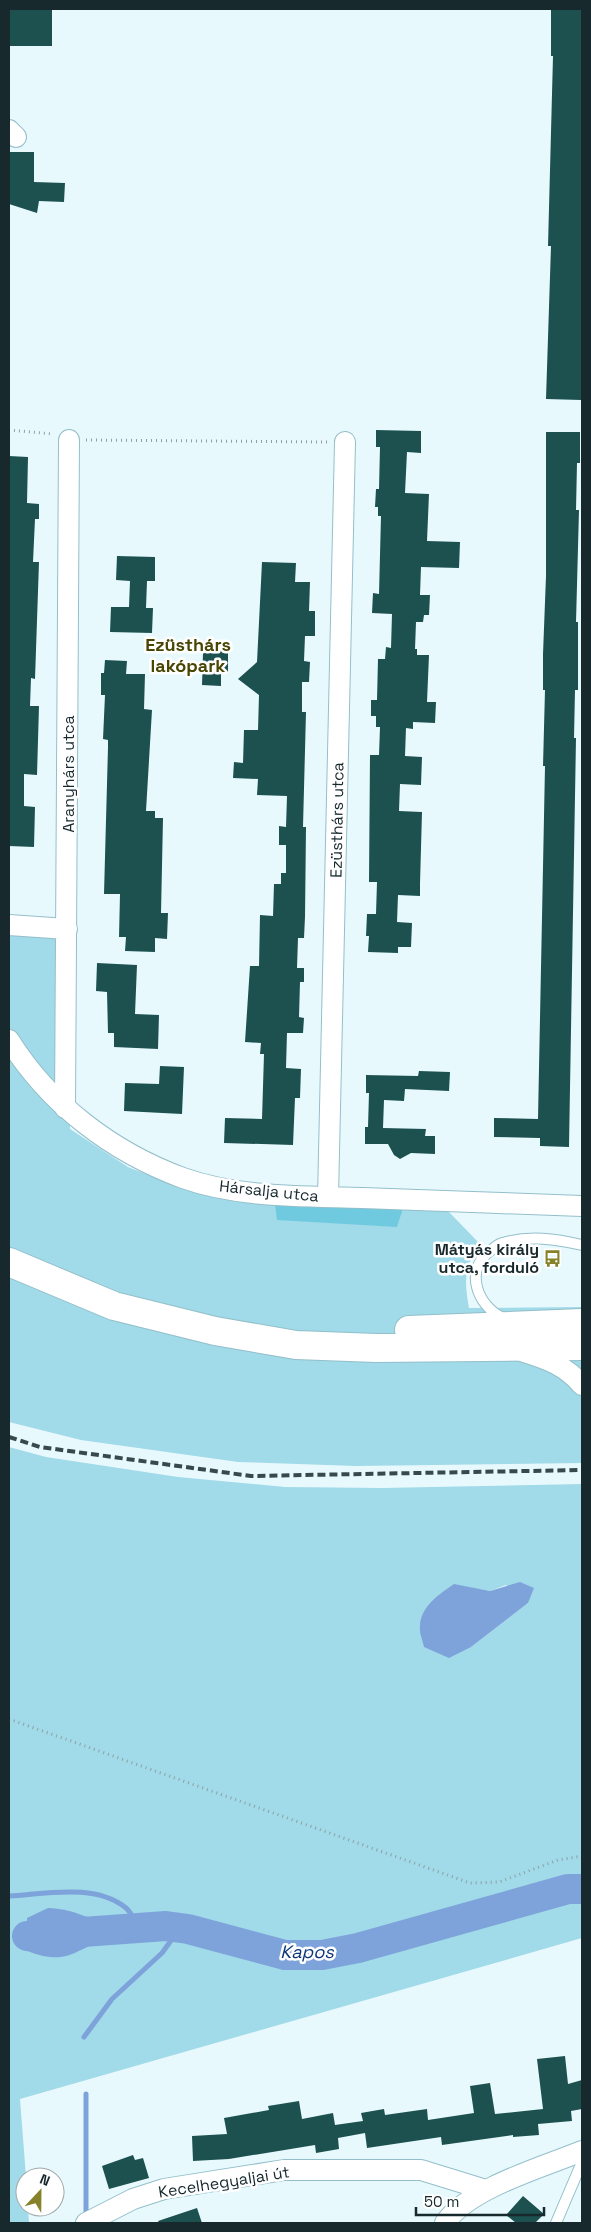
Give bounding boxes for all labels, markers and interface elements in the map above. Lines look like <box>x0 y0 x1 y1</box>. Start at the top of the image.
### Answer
district label: Ezüsthárs lakópark <box>145 633 231 677</box>
street label: Aranyhárs utca <box>58 715 79 833</box>
street label: Ezüsthárs utca <box>325 762 349 878</box>
street label: Hársalja utca <box>218 1175 320 1207</box>
place label: Mátyás király utca, forduló <box>435 1239 539 1278</box>
bus stop icon: Mátyás király utca, forduló <box>543 1248 563 1268</box>
water label: Kapos <box>280 1940 334 1963</box>
street label: Kecelhegyaljai út <box>157 2161 291 2203</box>
north arrow <box>15 2167 65 2217</box>
text: N <box>37 2170 53 2190</box>
scale bar <box>416 2184 544 2216</box>
text: 50 m <box>424 2192 459 2211</box>

